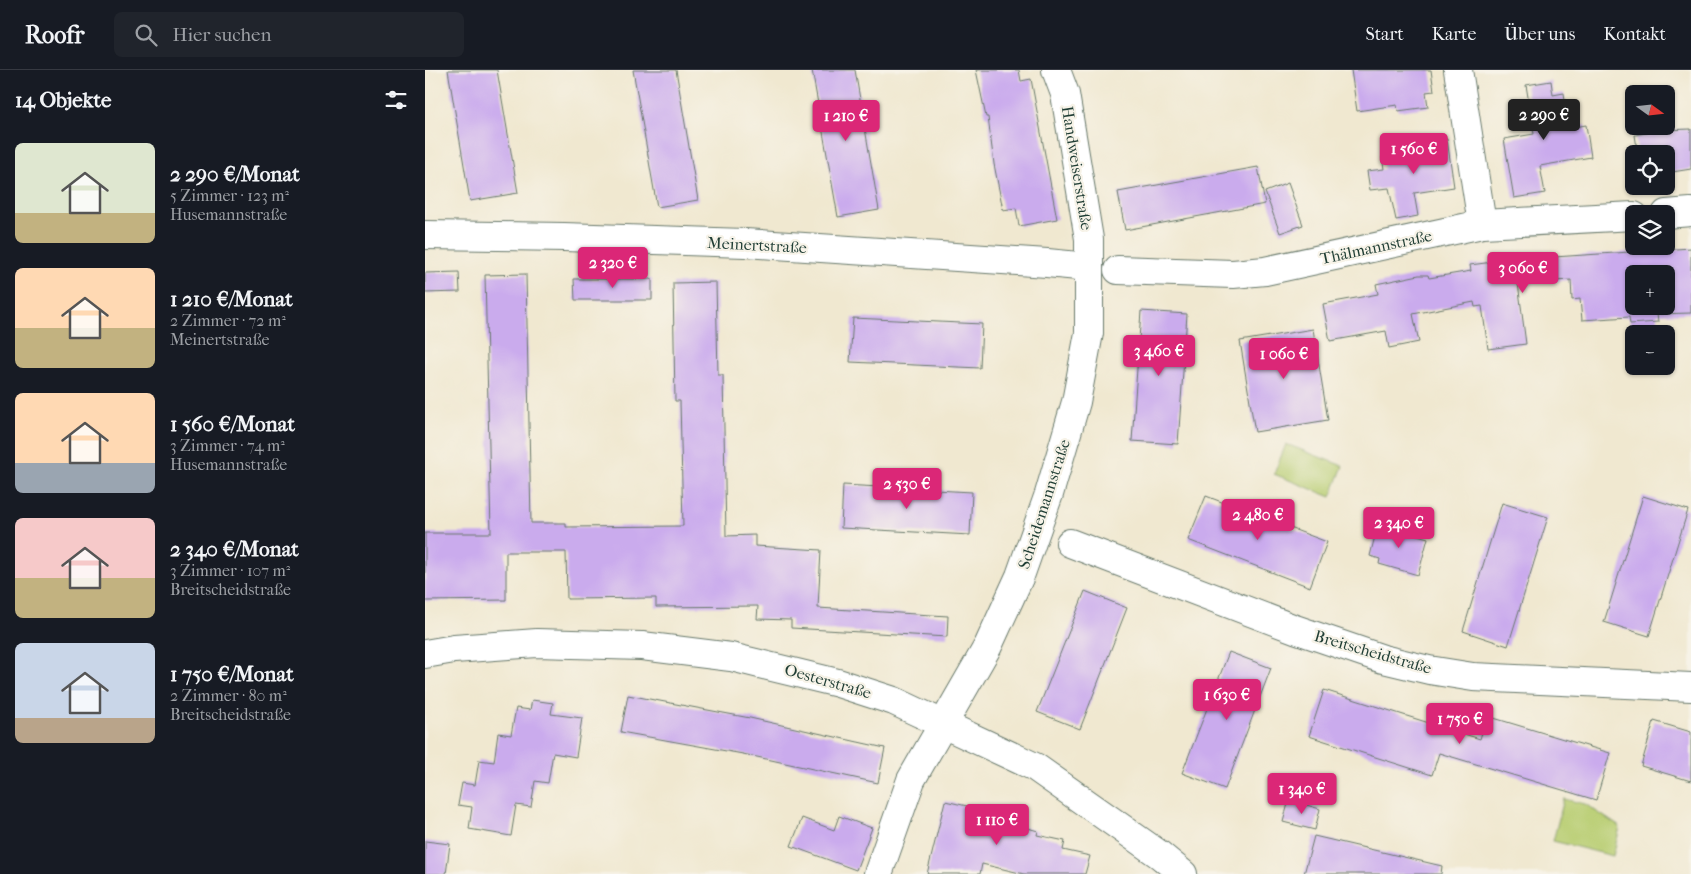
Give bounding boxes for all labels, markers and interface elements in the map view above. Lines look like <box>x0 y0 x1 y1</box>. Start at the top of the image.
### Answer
search box <box>114 12 464 57</box>
text: Roofr <box>25 21 84 49</box>
icon: search <box>132 21 160 49</box>
text: Hier suchen <box>172 24 271 46</box>
text: Start <box>1365 24 1404 45</box>
text: Karte <box>1432 24 1476 45</box>
text: Über uns <box>1504 24 1575 45</box>
text: Kontakt <box>1603 24 1666 45</box>
north arrow <box>1625 85 1675 135</box>
map controls <box>1625 85 1675 375</box>
icon: filters <box>382 86 410 114</box>
text: 14 Objekte <box>15 88 111 112</box>
pin: 2 290 € <box>1498 98 1590 141</box>
pin: 1 210 € <box>800 100 892 142</box>
street label: Handweiserstraße <box>1058 105 1096 231</box>
text: 2 290 € <box>1519 105 1569 124</box>
text: 1 210 € <box>824 106 868 125</box>
pin: 1 560 € <box>1368 132 1460 175</box>
text: 1 560 € <box>1391 139 1437 158</box>
button: locate <box>1625 145 1675 195</box>
text: 2 290 €/Monat <box>170 162 300 186</box>
icon: home <box>55 163 115 223</box>
text: 5 Zimmer · 123 m² <box>170 186 289 205</box>
text: Husemannstraße <box>170 205 287 224</box>
button: layers <box>1625 205 1675 255</box>
street label: Thälmannstraße <box>1318 226 1434 268</box>
street label: Meinertstraße <box>707 233 807 257</box>
pin: 2 320 € <box>567 246 659 289</box>
pin: 3 060 € <box>1477 252 1569 294</box>
text: 2 320 € <box>589 253 637 272</box>
text: 3 060 € <box>1498 258 1548 277</box>
button: + <box>1625 265 1675 315</box>
text: 1 210 €/Monat <box>170 287 293 311</box>
icon: home <box>55 288 115 348</box>
text: 2 Zimmer · 72 m² <box>170 311 286 330</box>
button: − <box>1625 325 1675 375</box>
text: Meinertstraße <box>170 330 269 349</box>
pin: 3 460 € <box>1113 334 1205 377</box>
pin: 1 060 € <box>1238 338 1330 380</box>
text: 3 460 € <box>1134 341 1184 360</box>
text: 1 060 € <box>1260 344 1308 363</box>
text: 1 560 €/Monat <box>170 412 295 436</box>
icon: home <box>55 413 115 473</box>
text: 3 Zimmer · 74 m² <box>170 436 285 455</box>
street label: Scheidemannstraße <box>1014 437 1074 571</box>
text: Husemannstraße <box>170 455 287 474</box>
pin: 2 530 € <box>861 468 953 510</box>
text: 2 530 € <box>884 474 930 493</box>
pin: 2 480 € <box>1212 498 1304 541</box>
text: 2 480 € <box>1233 505 1283 524</box>
pin: 2 340 € <box>1353 506 1445 549</box>
text: 2 340 € <box>1374 513 1424 532</box>
text: 2 340 €/Monat <box>170 537 299 561</box>
icon: home <box>55 538 115 598</box>
text: 3 Zimmer · 107 m² <box>170 561 290 580</box>
text: Breitscheidstraße <box>170 580 291 599</box>
street label: Breitscheidstraße <box>1312 626 1434 678</box>
street label: Oesterstraße <box>782 660 874 702</box>
text: 1 750 €/Monat <box>170 662 294 686</box>
icon: home <box>55 663 115 723</box>
pin: 1 630 € <box>1181 678 1273 721</box>
text: 1 630 € <box>1204 685 1250 704</box>
text: 2 Zimmer · 80 m² <box>170 686 287 705</box>
pin: 1 750 € <box>1414 702 1506 745</box>
text: Breitscheidstraße <box>170 705 291 724</box>
text: 1 750 € <box>1437 709 1483 728</box>
pin: 1 340 € <box>1256 772 1348 815</box>
text: 1 340 € <box>1279 779 1325 798</box>
pin: 1 110 € <box>951 804 1043 846</box>
text: 1 110 € <box>976 810 1018 829</box>

